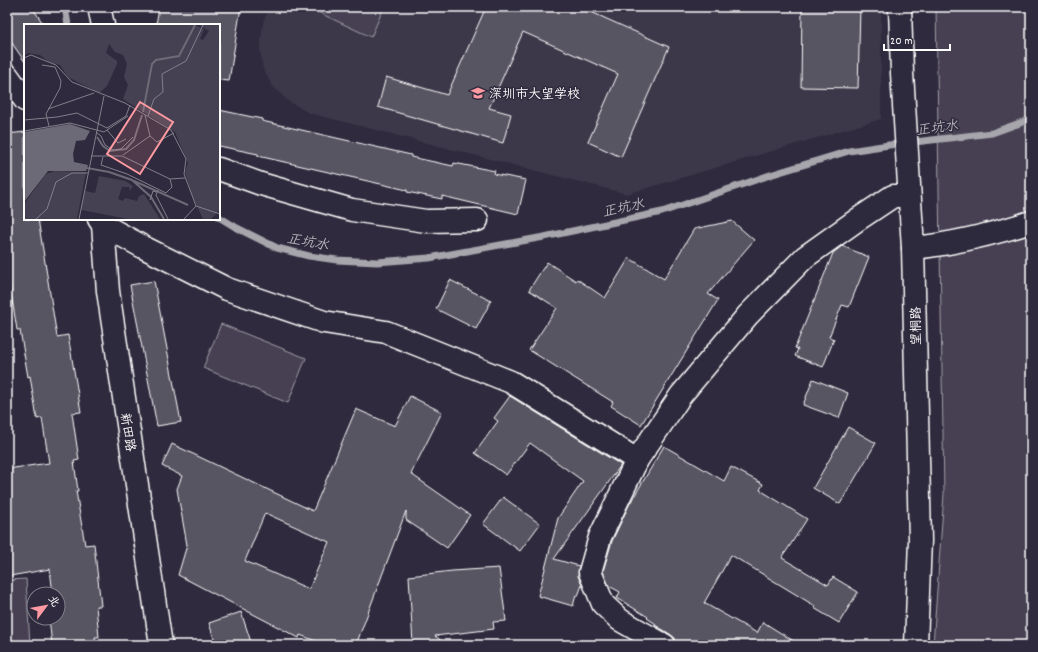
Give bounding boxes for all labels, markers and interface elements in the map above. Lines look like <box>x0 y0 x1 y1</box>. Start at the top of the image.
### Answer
inset map <box>24 24 220 220</box>
scale bar <box>884 26 950 52</box>
text: 20 m <box>890 33 913 50</box>
school or university icon: 深圳市大望学校 <box>470 85 486 101</box>
place label: 深圳市大望学校 <box>489 86 580 105</box>
water label: 正坑水 <box>915 116 960 141</box>
water label: 正坑水 <box>601 195 647 223</box>
water label: 正坑水 <box>285 229 331 257</box>
street label: 望桐路 <box>908 306 927 346</box>
street label: 新田路 <box>114 412 139 453</box>
north arrow <box>26 586 66 626</box>
text: 北 <box>43 593 62 611</box>

